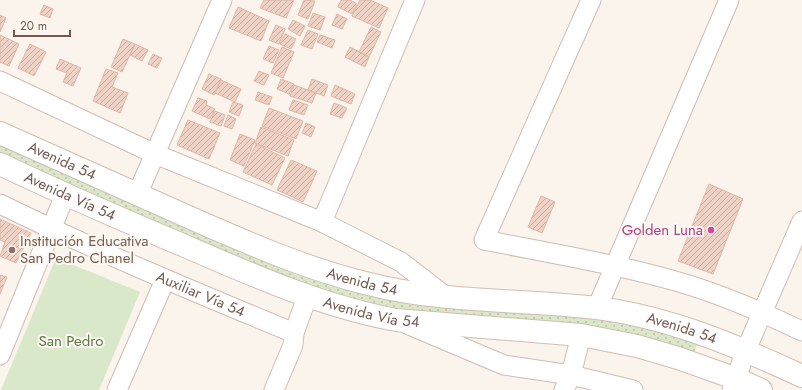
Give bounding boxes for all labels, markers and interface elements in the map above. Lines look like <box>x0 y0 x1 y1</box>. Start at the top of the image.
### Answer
scale bar <box>14 12 70 38</box>
text: 20 m <box>20 17 47 35</box>
street label: Avenida 54 <box>24 136 100 186</box>
street label: Avenida Vía 54 <box>21 166 119 226</box>
place label: Golden Luna <box>622 219 703 241</box>
marker: Golden Luna <box>706 225 716 235</box>
place label: Institución Educativa San Pedro Chanel <box>20 230 149 269</box>
marker: Institución Educativa San Pedro Chanel <box>7 245 17 255</box>
street label: Avenida 54 <box>324 262 400 301</box>
street label: Auxiliar Vía 54 <box>153 265 249 323</box>
street label: Avenida Vía 54 <box>321 291 421 333</box>
street label: Avenida 54 <box>644 307 720 350</box>
park label: San Pedro <box>39 330 103 352</box>

